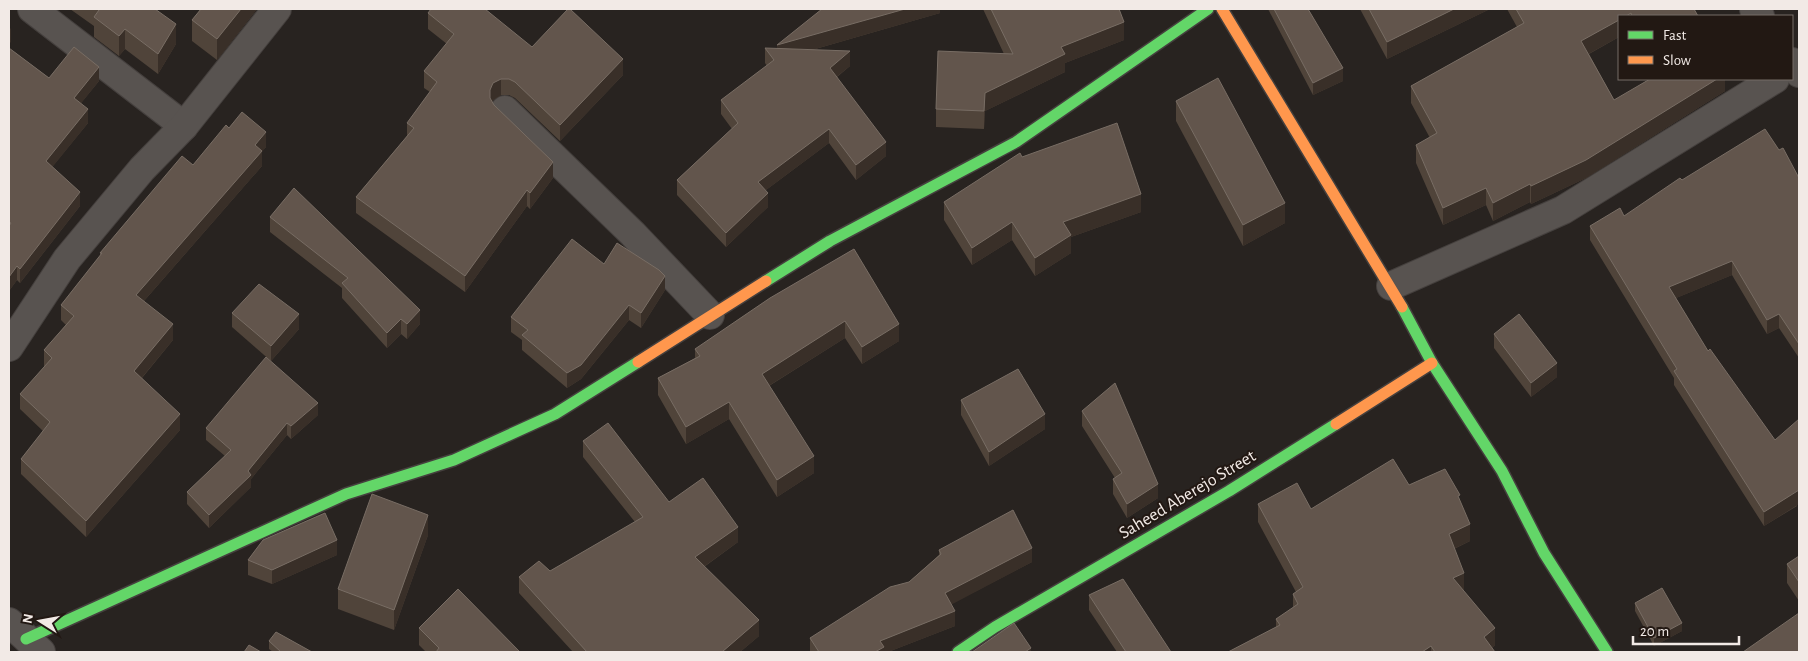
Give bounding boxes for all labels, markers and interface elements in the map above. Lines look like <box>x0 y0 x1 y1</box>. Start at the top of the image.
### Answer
legend <box>1618 15 1793 80</box>
text: Fast <box>1663 28 1687 43</box>
text: Slow <box>1663 53 1691 68</box>
street label: Saheed Aberejo Street <box>1116 447 1259 543</box>
north arrow <box>15 596 65 646</box>
text: N <box>20 613 36 625</box>
scale bar <box>1633 614 1739 646</box>
text: 20 m <box>1640 624 1669 639</box>

